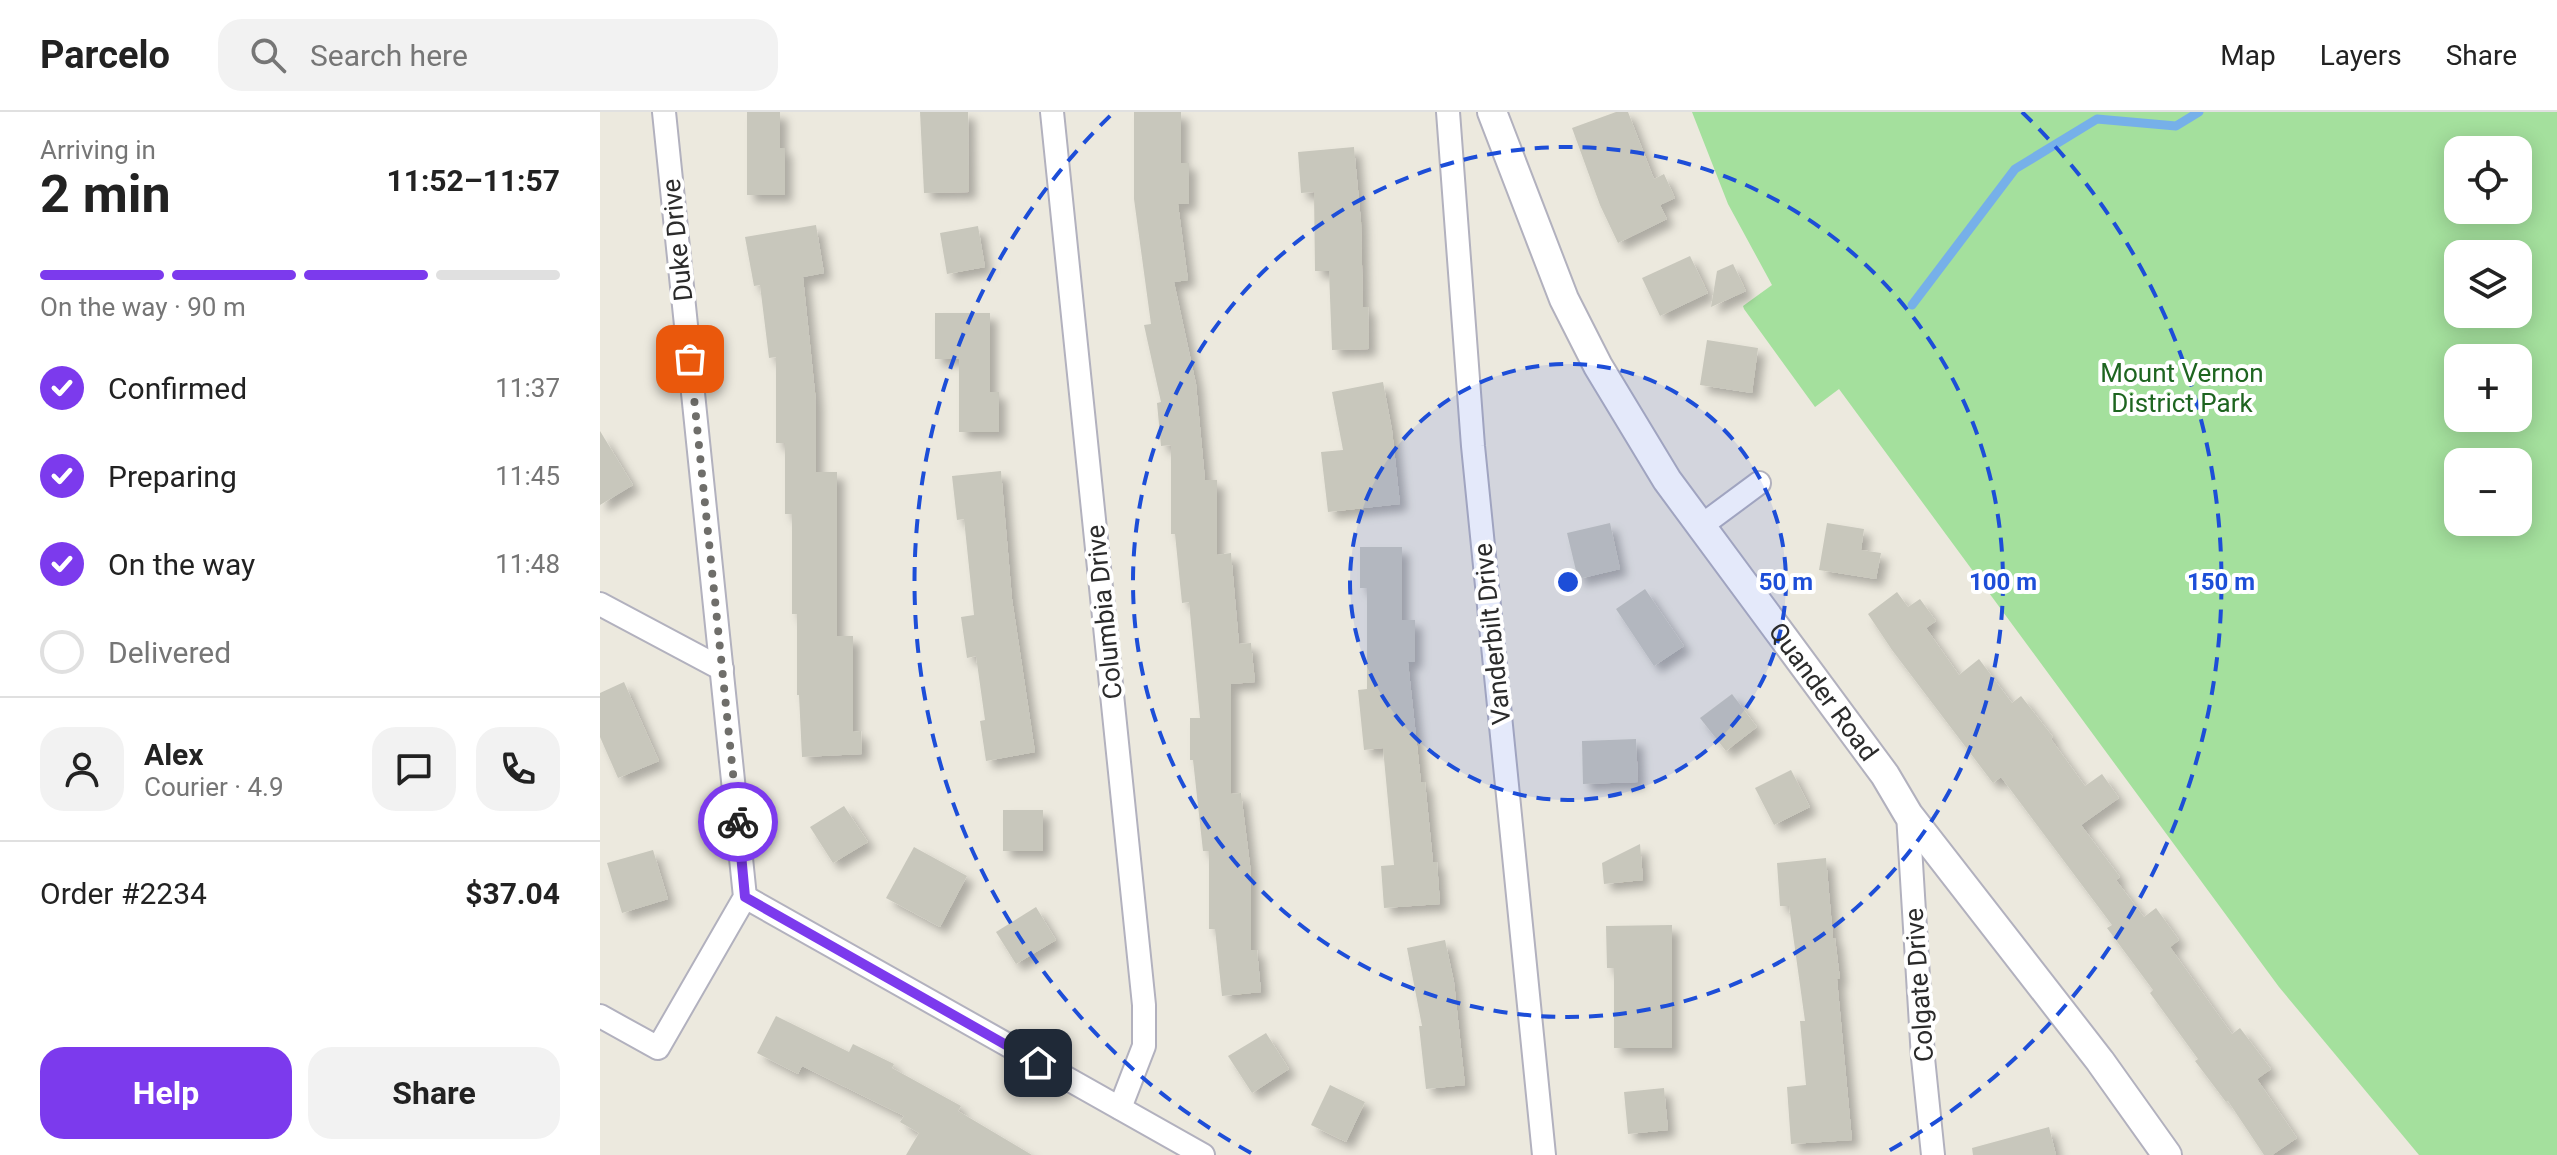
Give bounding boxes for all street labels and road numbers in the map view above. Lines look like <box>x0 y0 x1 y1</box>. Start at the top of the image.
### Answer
street label: Duke Drive <box>656 177 698 303</box>
street label: Columbia Drive <box>1080 523 1128 701</box>
street label: Vanderbilt Drive <box>1468 542 1516 726</box>
street label: Quander Road <box>1763 617 1884 767</box>
street label: Colgate Drive <box>1899 907 1939 1063</box>

